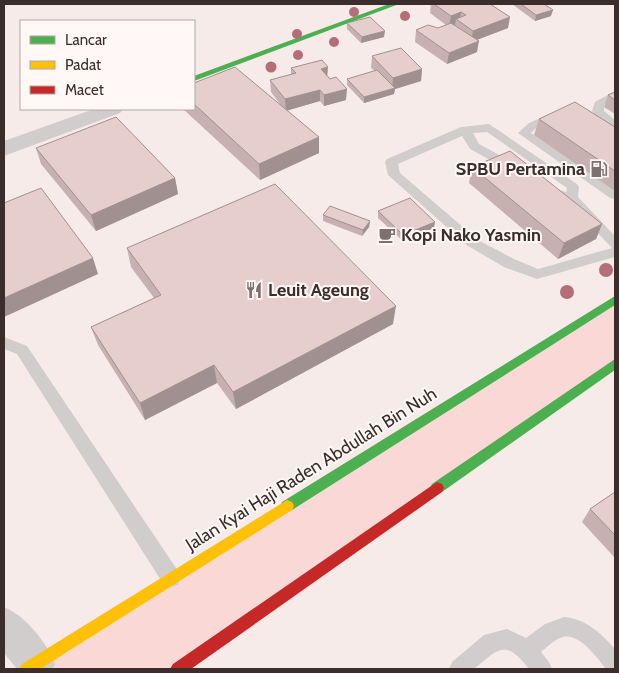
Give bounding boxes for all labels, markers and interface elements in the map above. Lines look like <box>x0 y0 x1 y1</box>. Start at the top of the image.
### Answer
legend <box>20 20 195 110</box>
text: Lancar <box>65 31 107 49</box>
text: Padat <box>65 56 101 74</box>
text: Macet <box>65 81 104 99</box>
place label: SPBU Pertamina <box>456 158 585 180</box>
fuel station icon: SPBU Pertamina <box>589 159 609 179</box>
place label: Kopi Nako Yasmin <box>401 224 541 246</box>
cafe icon: Kopi Nako Yasmin <box>377 225 397 245</box>
place label: Leuit Ageung <box>268 279 369 301</box>
restaurant icon: Leuit Ageung <box>244 280 264 300</box>
street label: Jalan Kyai Haji Raden Abdullah Bin Nuh <box>181 382 441 556</box>

